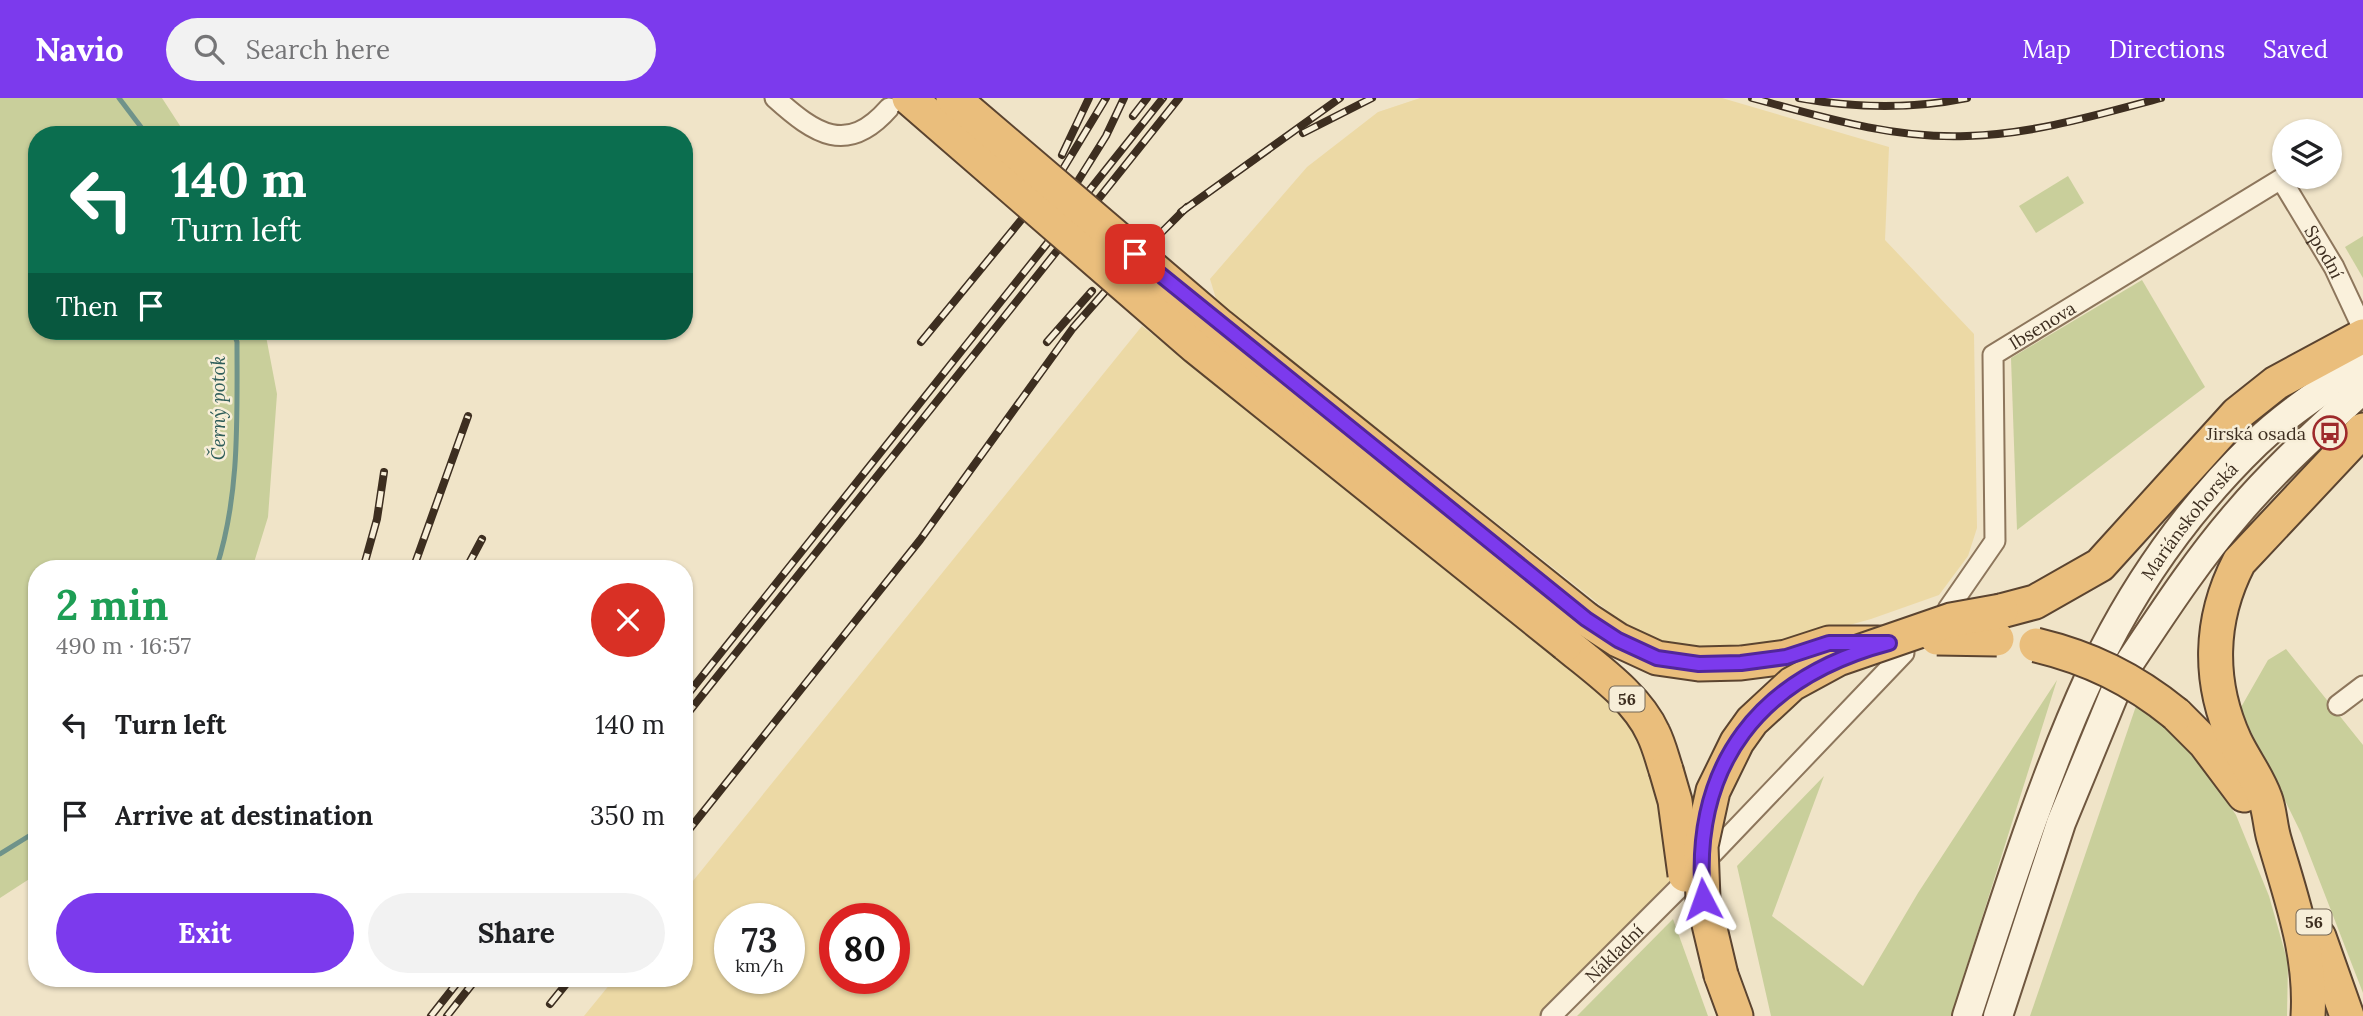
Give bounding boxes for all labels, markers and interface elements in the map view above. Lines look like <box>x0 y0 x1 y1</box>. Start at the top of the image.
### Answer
search box <box>166 18 656 81</box>
text: Navio <box>35 28 124 70</box>
icon: search <box>190 30 228 68</box>
text: Search here <box>246 33 390 66</box>
text: Map <box>2022 34 2071 65</box>
text: Directions <box>2109 34 2225 65</box>
text: Saved <box>2263 34 2328 65</box>
map controls <box>2272 119 2342 189</box>
button: layers <box>2272 119 2342 189</box>
text: 140 m <box>171 148 307 210</box>
icon: left <box>56 154 147 245</box>
text: Turn left <box>171 209 301 250</box>
street label: Spodní <box>2300 221 2349 282</box>
pin <box>1105 224 1165 284</box>
icon: arrive <box>1116 235 1154 273</box>
icon: arrive <box>132 287 170 325</box>
text: Then <box>56 290 118 323</box>
street label: Ibsenova <box>2004 296 2080 354</box>
water label: Černý potok <box>206 356 230 460</box>
bus stop icon: Jirská osada <box>2311 414 2349 452</box>
place label: Jirská osada <box>2205 422 2306 445</box>
street label: Mariánskohorská <box>2136 457 2242 584</box>
text: 2 min <box>56 578 169 632</box>
button: close <box>591 583 665 657</box>
text: 490 m · 16:57 <box>56 631 191 660</box>
road number: 56 <box>1610 686 1644 712</box>
icon: left <box>56 706 94 744</box>
text: Turn left <box>115 708 226 741</box>
text: 140 m <box>595 708 665 741</box>
icon: arrive <box>56 797 94 835</box>
text: Arrive at destination <box>115 799 373 832</box>
text: 350 m <box>590 799 665 832</box>
position arrow <box>1666 862 1740 936</box>
button: Exit <box>56 893 354 973</box>
button: Share <box>368 893 665 973</box>
speed limit sign: 80 <box>819 903 910 994</box>
road number: 56 <box>2296 909 2332 934</box>
text: 73 <box>741 917 778 962</box>
street label: Nákladní <box>1580 919 1648 987</box>
text: km/h <box>735 954 784 977</box>

